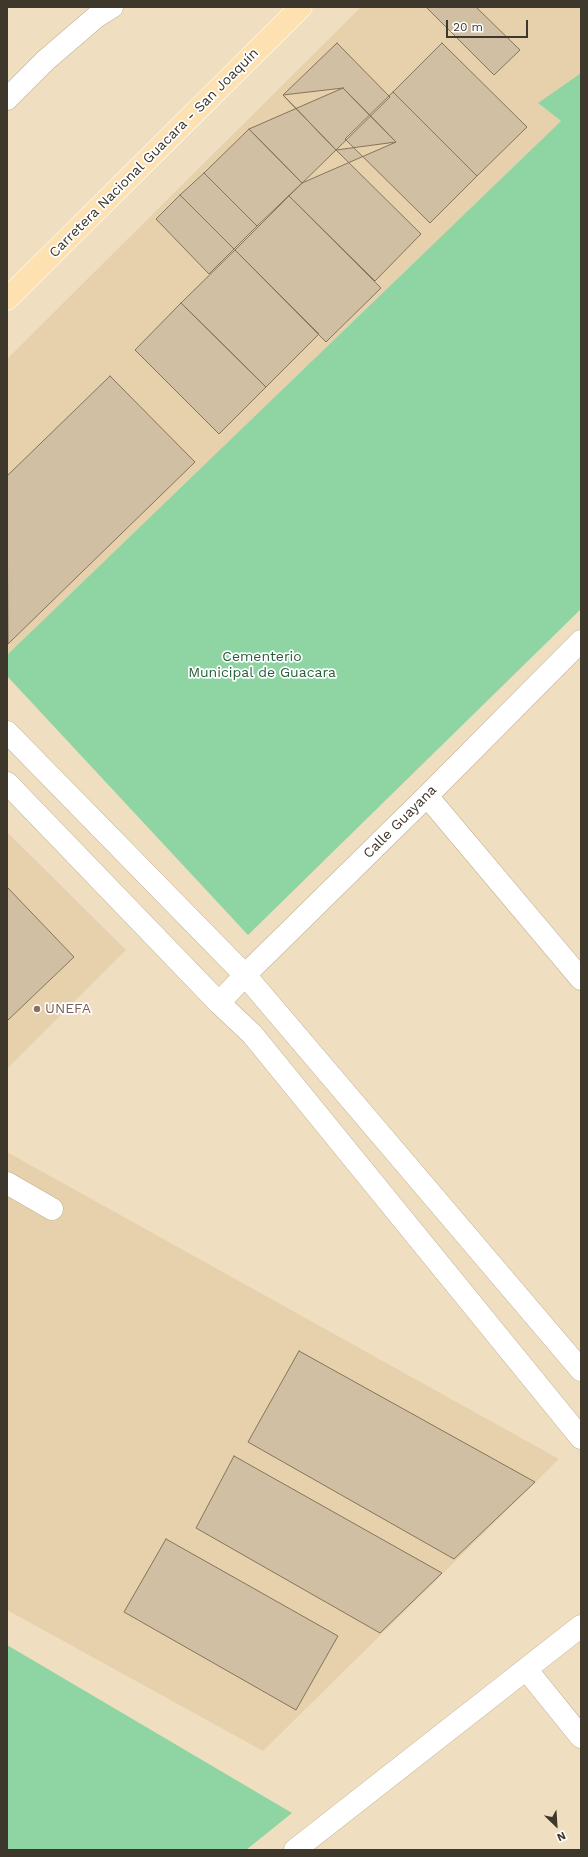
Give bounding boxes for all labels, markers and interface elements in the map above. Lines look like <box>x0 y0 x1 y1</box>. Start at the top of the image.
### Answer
scale bar <box>448 12 530 38</box>
text: 20 m <box>453 20 483 34</box>
street label: Carretera Nacional Guacara - San Joaquín <box>46 45 262 261</box>
park label: Cementerio Municipal de Guacara <box>188 649 336 682</box>
street label: Calle Guayana <box>360 782 440 862</box>
place label: UNEFA <box>45 1001 91 1017</box>
marker: UNEFA <box>32 1004 42 1014</box>
north arrow <box>536 1805 576 1845</box>
text: N <box>555 1829 568 1844</box>

